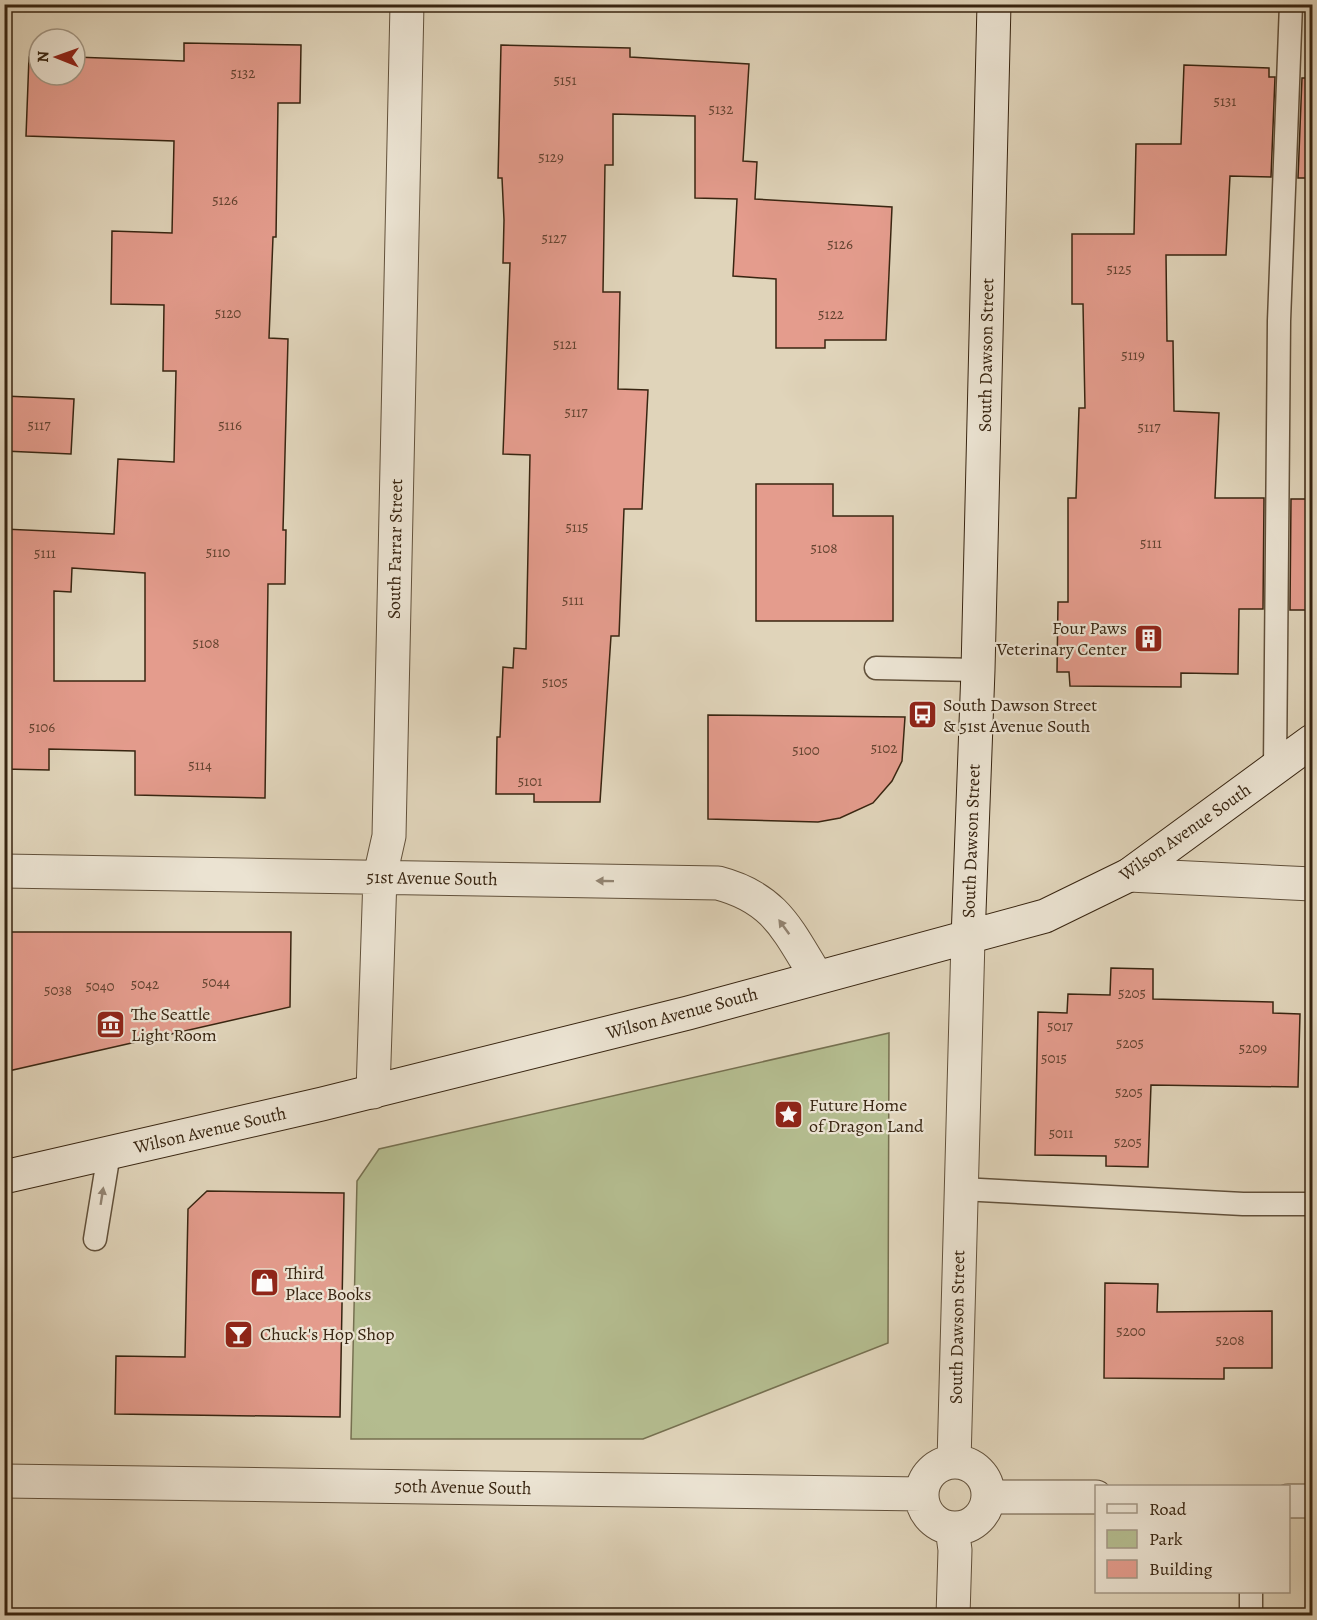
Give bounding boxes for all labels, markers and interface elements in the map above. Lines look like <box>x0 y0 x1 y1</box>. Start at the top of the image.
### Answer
north arrow <box>27 27 87 87</box>
text: N <box>32 50 54 63</box>
house number: 5132 <box>231 63 255 83</box>
house number: 5151 <box>553 70 577 90</box>
house number: 5131 <box>1214 91 1236 111</box>
house number: 5132 <box>709 99 733 119</box>
house number: 5129 <box>538 147 564 167</box>
house number: 5126 <box>212 190 238 210</box>
house number: 5127 <box>541 228 567 248</box>
house number: 5126 <box>827 234 853 254</box>
house number: 5125 <box>1106 259 1132 279</box>
street label: South Dawson Street <box>973 278 999 432</box>
house number: 5120 <box>215 303 241 323</box>
house number: 5122 <box>818 304 844 324</box>
house number: 5121 <box>553 334 577 354</box>
house number: 5119 <box>1121 345 1145 365</box>
house number: 5117 <box>564 402 588 422</box>
house number: 5117 <box>27 415 51 435</box>
house number: 5116 <box>218 415 242 435</box>
house number: 5117 <box>1137 417 1161 437</box>
street label: South Farrar Street <box>382 478 408 619</box>
house number: 5115 <box>565 517 589 537</box>
house number: 5111 <box>1140 533 1162 553</box>
house number: 5108 <box>811 538 837 558</box>
house number: 5110 <box>206 542 230 562</box>
house number: 5111 <box>34 543 56 563</box>
house number: 5111 <box>562 590 584 610</box>
place label: Four Paws Veterinary Center <box>996 616 1127 661</box>
building icon: Four Paws Veterinary Center <box>1132 622 1164 654</box>
house number: 5108 <box>193 633 219 653</box>
house number: 5105 <box>542 672 568 692</box>
place label: South Dawson Street & 51st Avenue South <box>943 693 1097 738</box>
bus stop icon: South Dawson Street & 51st Avenue South <box>906 699 938 731</box>
house number: 5106 <box>29 717 55 737</box>
house number: 5102 <box>871 738 897 758</box>
house number: 5100 <box>792 740 820 760</box>
house number: 5114 <box>188 755 212 775</box>
street label: South Dawson Street <box>956 763 986 919</box>
house number: 5101 <box>518 771 542 791</box>
street label: Wilson Avenue South <box>1114 777 1256 887</box>
street label: 51st Avenue South <box>366 865 498 891</box>
one-way arrow <box>596 876 615 886</box>
one-way arrow <box>778 919 790 935</box>
house number: 5044 <box>202 972 230 992</box>
house number: 5042 <box>131 974 159 994</box>
house number: 5040 <box>85 976 115 996</box>
house number: 5038 <box>44 980 72 1000</box>
street label: Wilson Avenue South <box>603 981 761 1045</box>
house number: 5205 <box>1118 983 1146 1003</box>
place label: The Seattle Light Room <box>131 1002 217 1047</box>
museum icon: The Seattle Light Room <box>94 1008 126 1040</box>
house number: 5017 <box>1047 1016 1074 1036</box>
house number: 5205 <box>1116 1033 1144 1053</box>
house number: 5209 <box>1239 1038 1267 1058</box>
house number: 5015 <box>1041 1048 1067 1068</box>
house number: 5205 <box>1115 1082 1143 1102</box>
place label: Future Home of Dragon Land <box>809 1093 924 1138</box>
place icon: Future Home of Dragon Land <box>772 1099 804 1131</box>
street label: Wilson Avenue South <box>130 1101 289 1159</box>
house number: 5011 <box>1049 1123 1073 1143</box>
house number: 5205 <box>1114 1132 1142 1152</box>
one-way arrow <box>97 1186 106 1205</box>
street label: South Dawson Street <box>944 1250 970 1404</box>
place label: Third Place Books <box>285 1261 371 1306</box>
shop icon: Third Place Books <box>248 1267 280 1299</box>
bar icon: Chuck's Hop Shop <box>223 1318 255 1350</box>
house number: 5200 <box>1116 1321 1146 1341</box>
place label: Chuck's Hop Shop <box>260 1322 395 1346</box>
house number: 5208 <box>1216 1330 1244 1350</box>
street label: 50th Avenue South <box>394 1474 532 1500</box>
legend <box>1095 1485 1290 1593</box>
text: Road <box>1149 1497 1187 1521</box>
text: Park <box>1149 1527 1183 1551</box>
text: Building <box>1149 1557 1213 1581</box>

